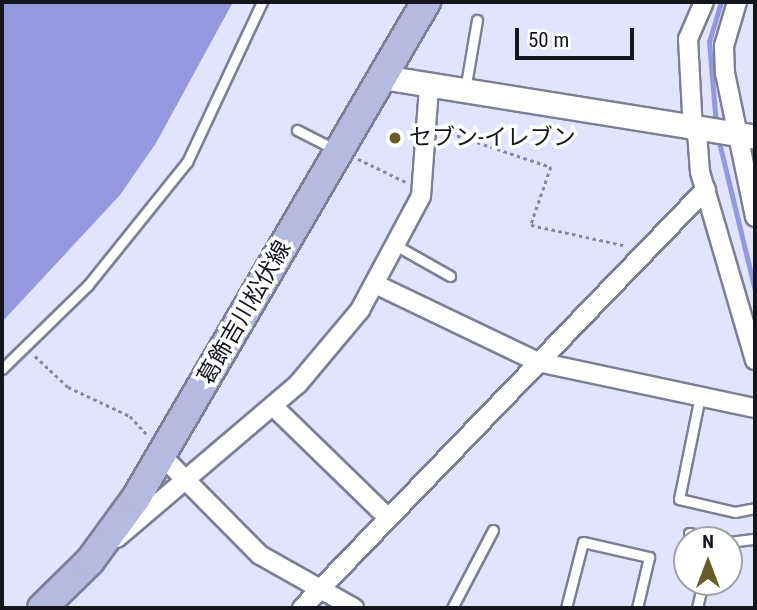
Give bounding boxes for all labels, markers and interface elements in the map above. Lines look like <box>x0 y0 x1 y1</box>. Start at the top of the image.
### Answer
scale bar <box>519 14 638 58</box>
text: 50 m <box>528 28 569 52</box>
place label: セブン-イレブン <box>409 124 576 152</box>
marker: セブン-イレブン <box>387 130 403 146</box>
street label: 葛飾吉川松伏線 <box>193 236 297 390</box>
north arrow <box>673 526 743 596</box>
text: N <box>702 530 714 553</box>

